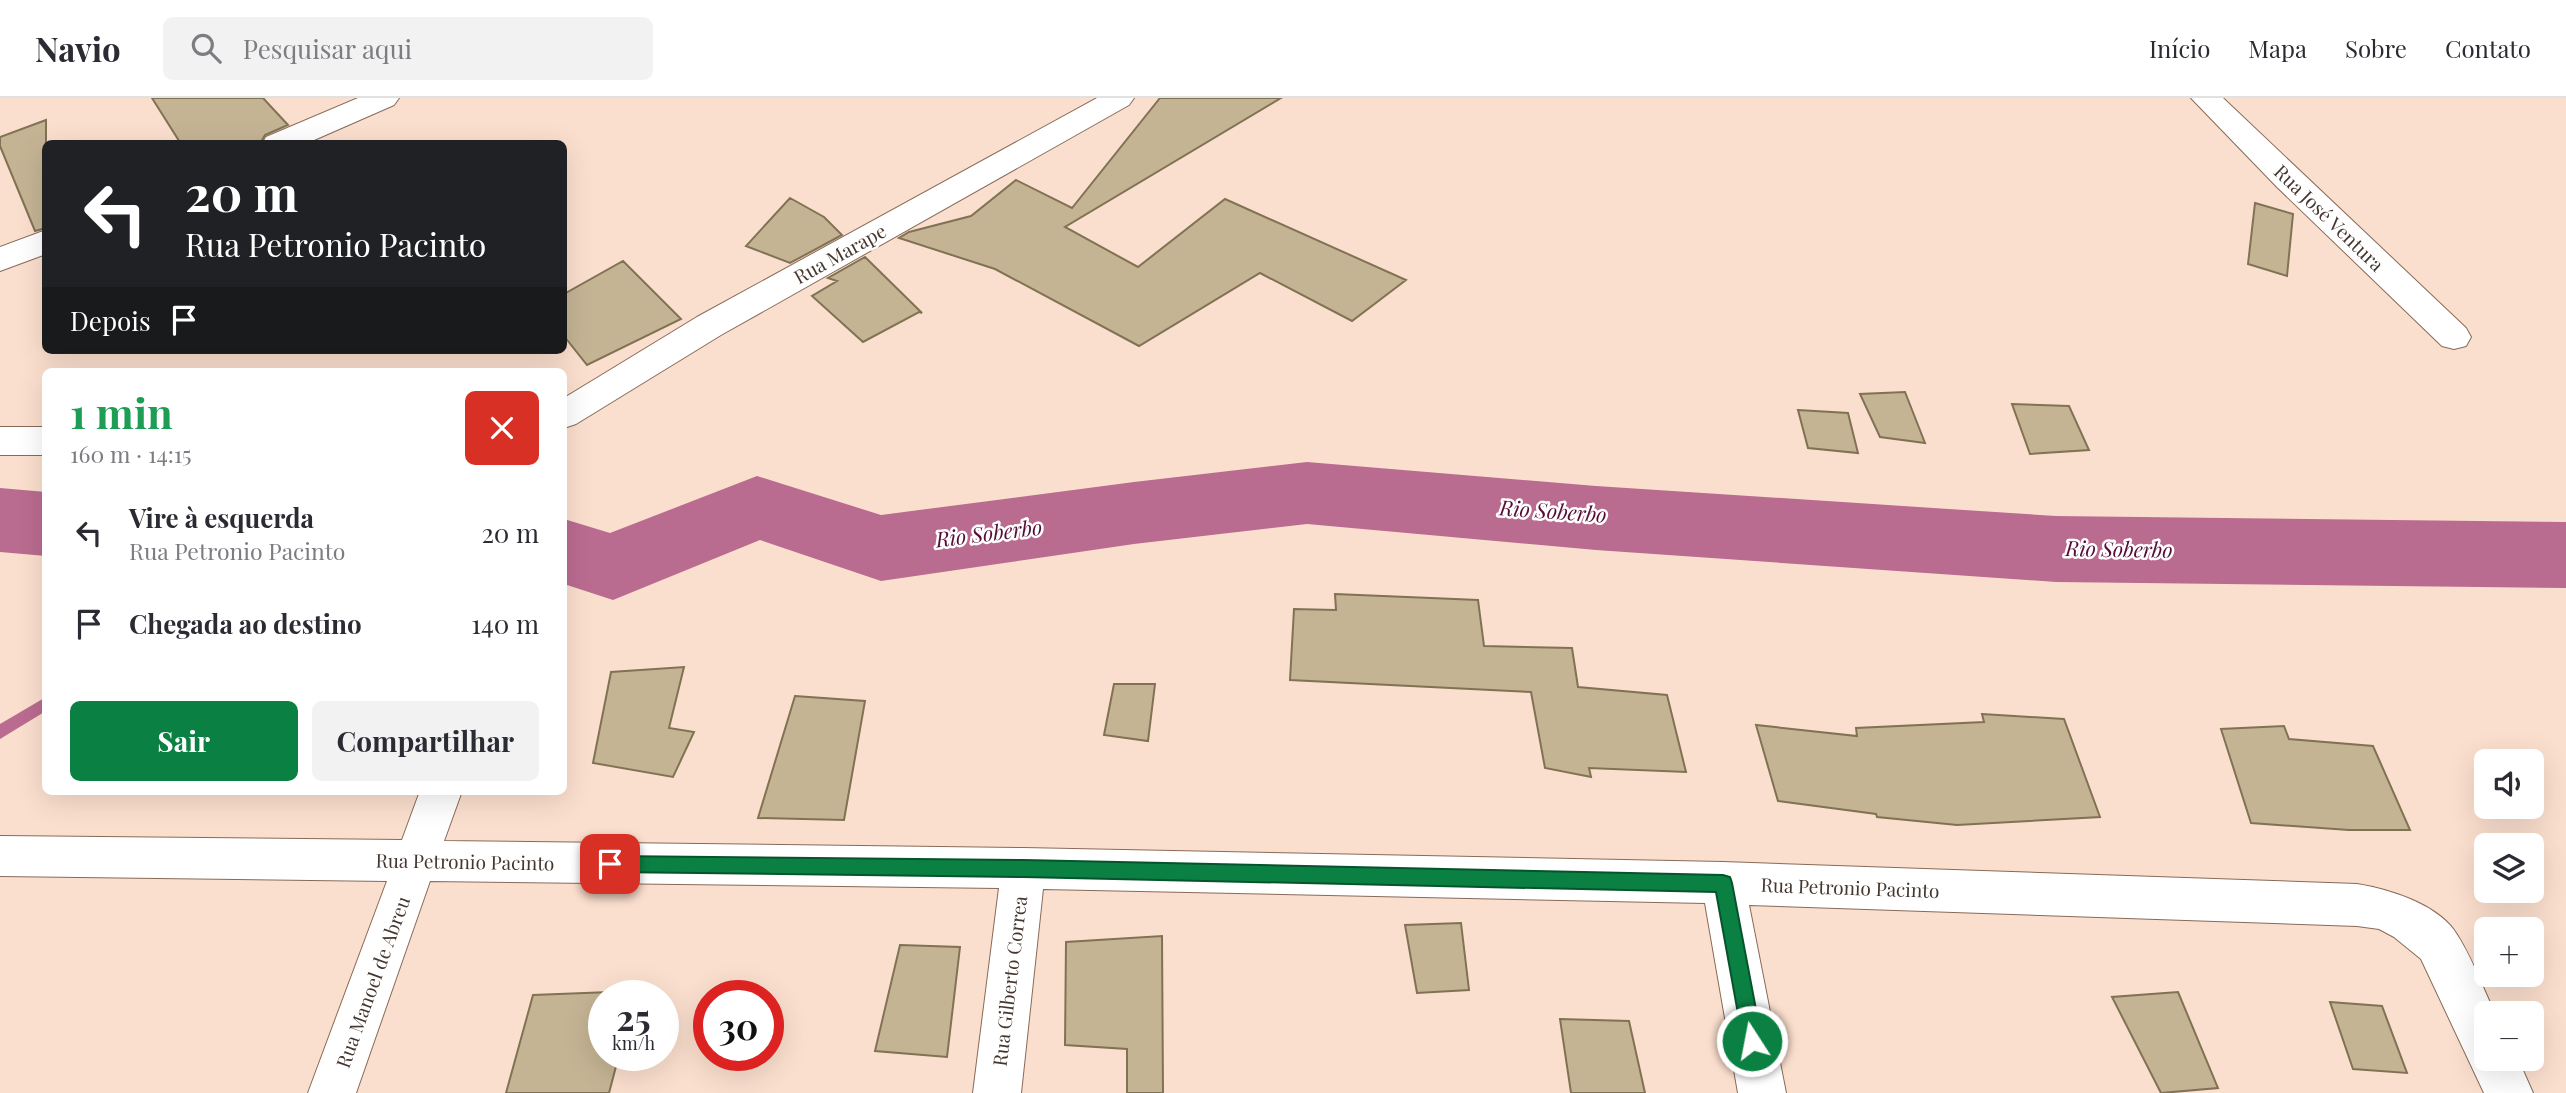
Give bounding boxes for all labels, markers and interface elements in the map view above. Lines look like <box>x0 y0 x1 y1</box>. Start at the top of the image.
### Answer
search box <box>163 17 653 80</box>
text: Navio <box>35 26 121 70</box>
icon: search <box>187 29 225 67</box>
text: Pesquisar aqui <box>243 31 412 66</box>
text: Início <box>2149 32 2210 64</box>
text: Mapa <box>2248 32 2307 64</box>
text: Sobre <box>2345 32 2407 64</box>
text: Contato <box>2445 32 2531 64</box>
street label: Rua José Ventura <box>2269 158 2391 277</box>
text: 20 m <box>185 159 298 224</box>
icon: left <box>70 168 161 259</box>
street label: Rua Marape <box>789 217 890 289</box>
text: Rua Petronio Pacinto <box>185 222 486 265</box>
icon: arrive <box>165 301 203 339</box>
text: Depois <box>70 303 151 338</box>
text: 1 min <box>70 384 173 440</box>
button: close <box>465 391 539 465</box>
text: 160 m · 14:15 <box>70 438 192 469</box>
water label: Rio Soberbo <box>1498 492 1608 528</box>
text: Vire à esquerda <box>129 500 314 535</box>
water label: Rio Soberbo <box>933 512 1044 553</box>
icon: left <box>70 514 108 552</box>
text: 20 m <box>481 515 539 550</box>
water label: Rio Soberbo <box>2064 533 2173 563</box>
text: Rua Petronio Pacinto <box>129 535 345 566</box>
icon: arrive <box>70 605 108 643</box>
text: Chegada ao destino <box>129 606 362 641</box>
text: 140 m <box>471 606 539 641</box>
button: Sair <box>70 701 298 781</box>
button: Compartilhar <box>312 701 539 781</box>
map controls <box>2474 749 2544 1071</box>
button: sound <box>2474 749 2544 819</box>
button: layers <box>2474 833 2544 903</box>
pin <box>580 834 640 894</box>
icon: arrive <box>591 845 629 883</box>
street label: Rua Petronio Pacinto <box>375 846 555 876</box>
street label: Rua Petronio Pacinto <box>1760 871 1940 903</box>
street label: Rua Manoel de Abreu <box>329 892 415 1071</box>
street label: Rua Gilberto Correa <box>986 894 1032 1068</box>
button: + <box>2474 917 2544 987</box>
speed limit sign: 30 <box>693 980 784 1071</box>
text: 25 <box>616 993 651 1040</box>
button: − <box>2474 1001 2544 1071</box>
position arrow <box>1715 1004 1789 1078</box>
text: km/h <box>612 1031 655 1055</box>

